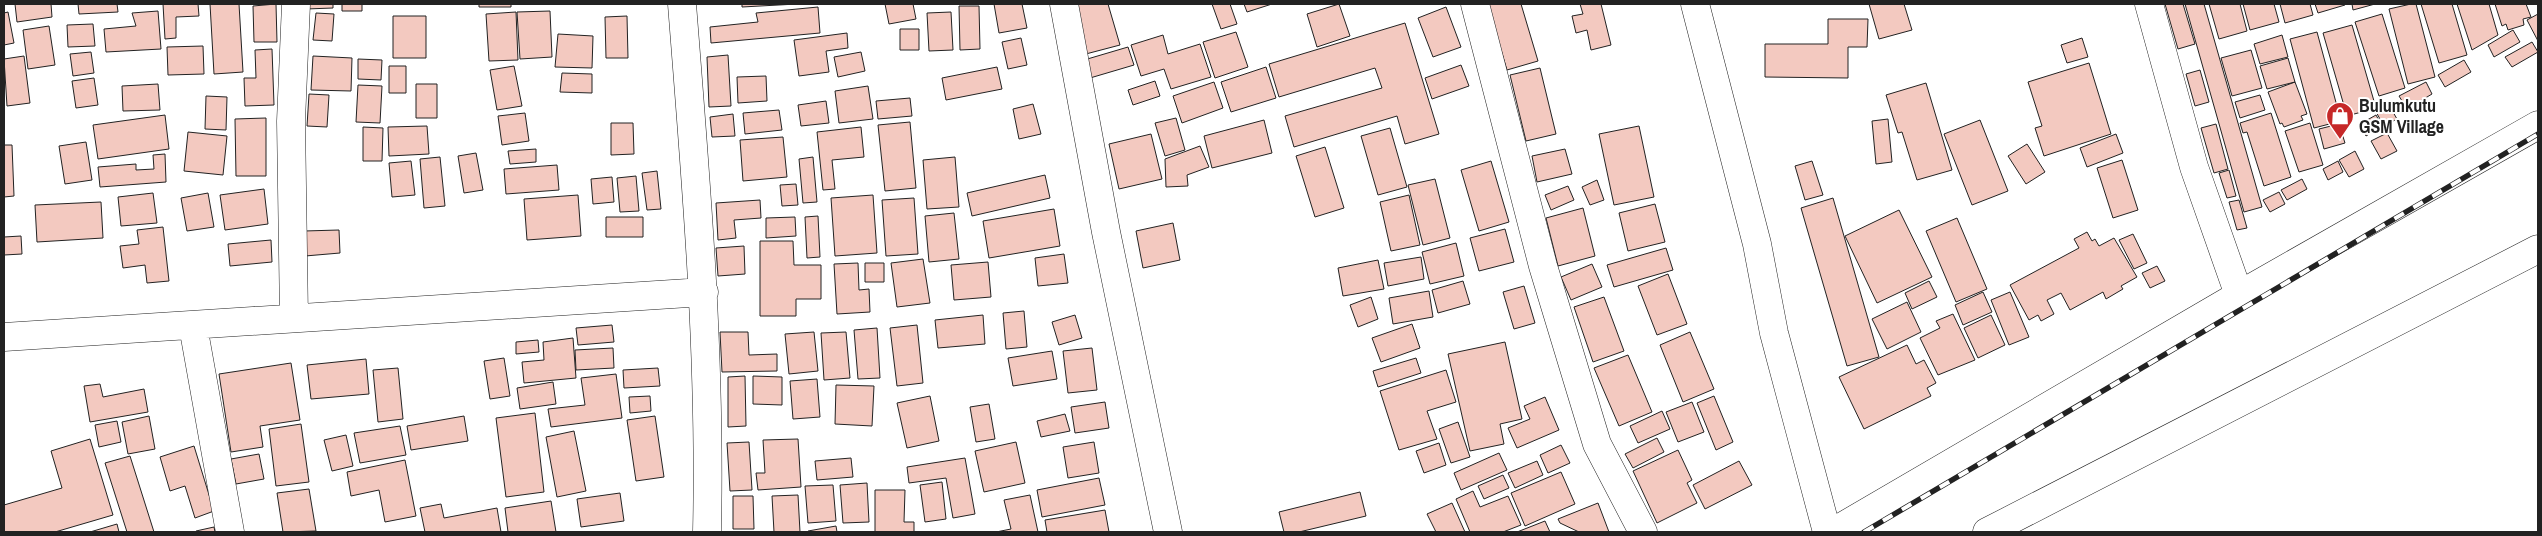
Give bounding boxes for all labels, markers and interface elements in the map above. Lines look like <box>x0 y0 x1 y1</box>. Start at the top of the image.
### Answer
place label: Bulumkutu GSM Village <box>2359 93 2444 139</box>
shop icon: Bulumkutu GSM Village <box>2325 101 2355 140</box>

